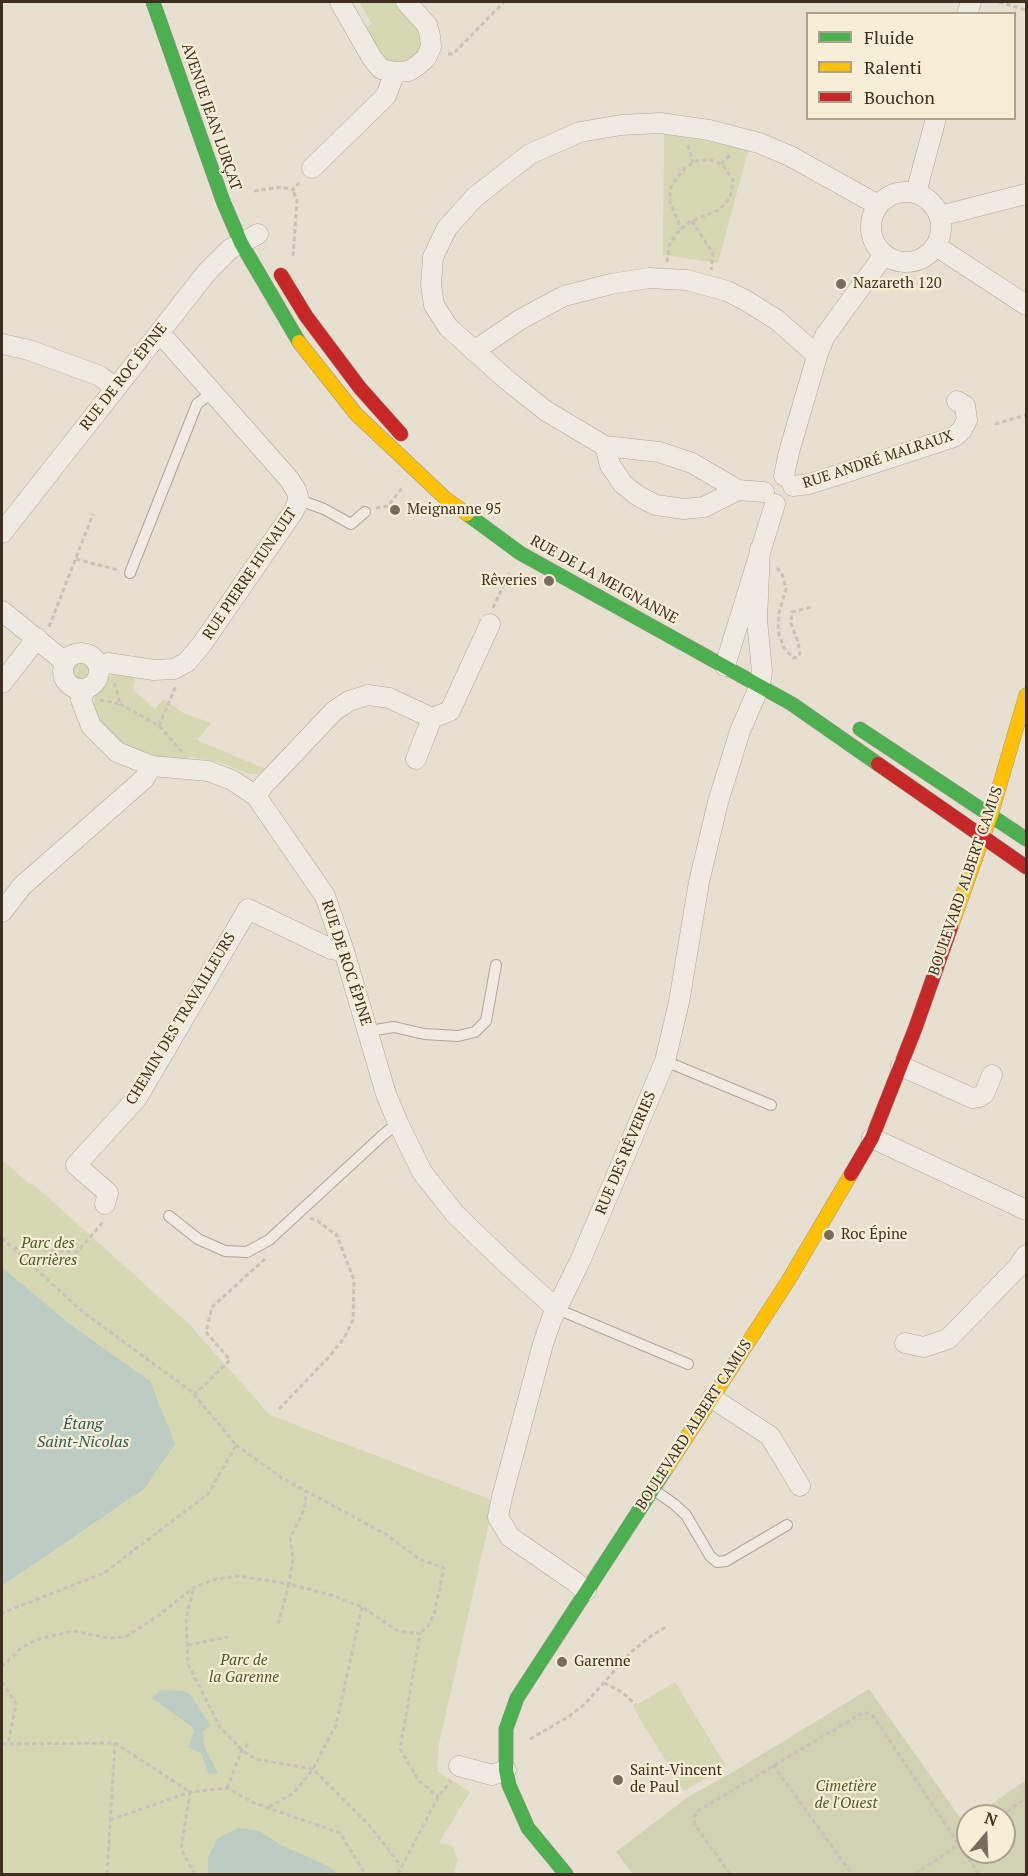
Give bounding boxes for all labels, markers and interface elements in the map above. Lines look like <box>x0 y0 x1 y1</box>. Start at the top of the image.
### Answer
legend <box>806 12 1016 120</box>
text: Fluide <box>864 25 914 49</box>
street label: AVENUE JEAN LURÇAT <box>177 41 245 193</box>
text: Ralenti <box>864 55 922 79</box>
text: Bouchon <box>864 85 935 109</box>
place label: Nazareth 120 <box>853 275 942 293</box>
marker: Nazareth 120 <box>834 277 848 291</box>
street label: RUE DE ROC ÉPINE <box>77 320 171 434</box>
street label: RUE ANDRÉ MALRAUX <box>800 427 956 493</box>
place label: Meignanne 95 <box>407 501 501 519</box>
marker: Meignanne 95 <box>388 503 402 517</box>
street label: RUE PIERRE HUNAULT <box>199 505 301 643</box>
street label: RUE DE LA MEIGNANNE <box>527 532 681 628</box>
place label: Rêveries <box>481 572 537 590</box>
marker: Rêveries <box>542 574 556 588</box>
street label: BOULEVARD ALBERT CAMUS <box>925 784 1007 978</box>
street label: RUE DE ROC ÉPINE <box>317 898 375 1028</box>
street label: CHEMIN DES TRAVAILLEURS <box>122 930 240 1108</box>
street label: RUE DES RÊVERIES <box>592 1089 660 1217</box>
place label: Roc Épine <box>841 1226 907 1244</box>
marker: Roc Épine <box>822 1228 836 1242</box>
park label: Parc des Carrières <box>19 1235 77 1270</box>
street label: BOULEVARD ALBERT CAMUS <box>632 1337 756 1513</box>
water label: Étang Saint-Nicolas <box>37 1414 129 1452</box>
park label: Parc de la Garenne <box>209 1652 279 1687</box>
place label: Garenne <box>574 1653 631 1671</box>
marker: Garenne <box>555 1655 569 1669</box>
place label: Saint-Vincent de Paul <box>630 1762 722 1797</box>
marker: Saint-Vincent de Paul <box>611 1773 625 1787</box>
park label: Cimetière de l'Ouest <box>814 1778 878 1813</box>
north arrow <box>956 1804 1016 1864</box>
text: N <box>982 1806 1001 1831</box>

